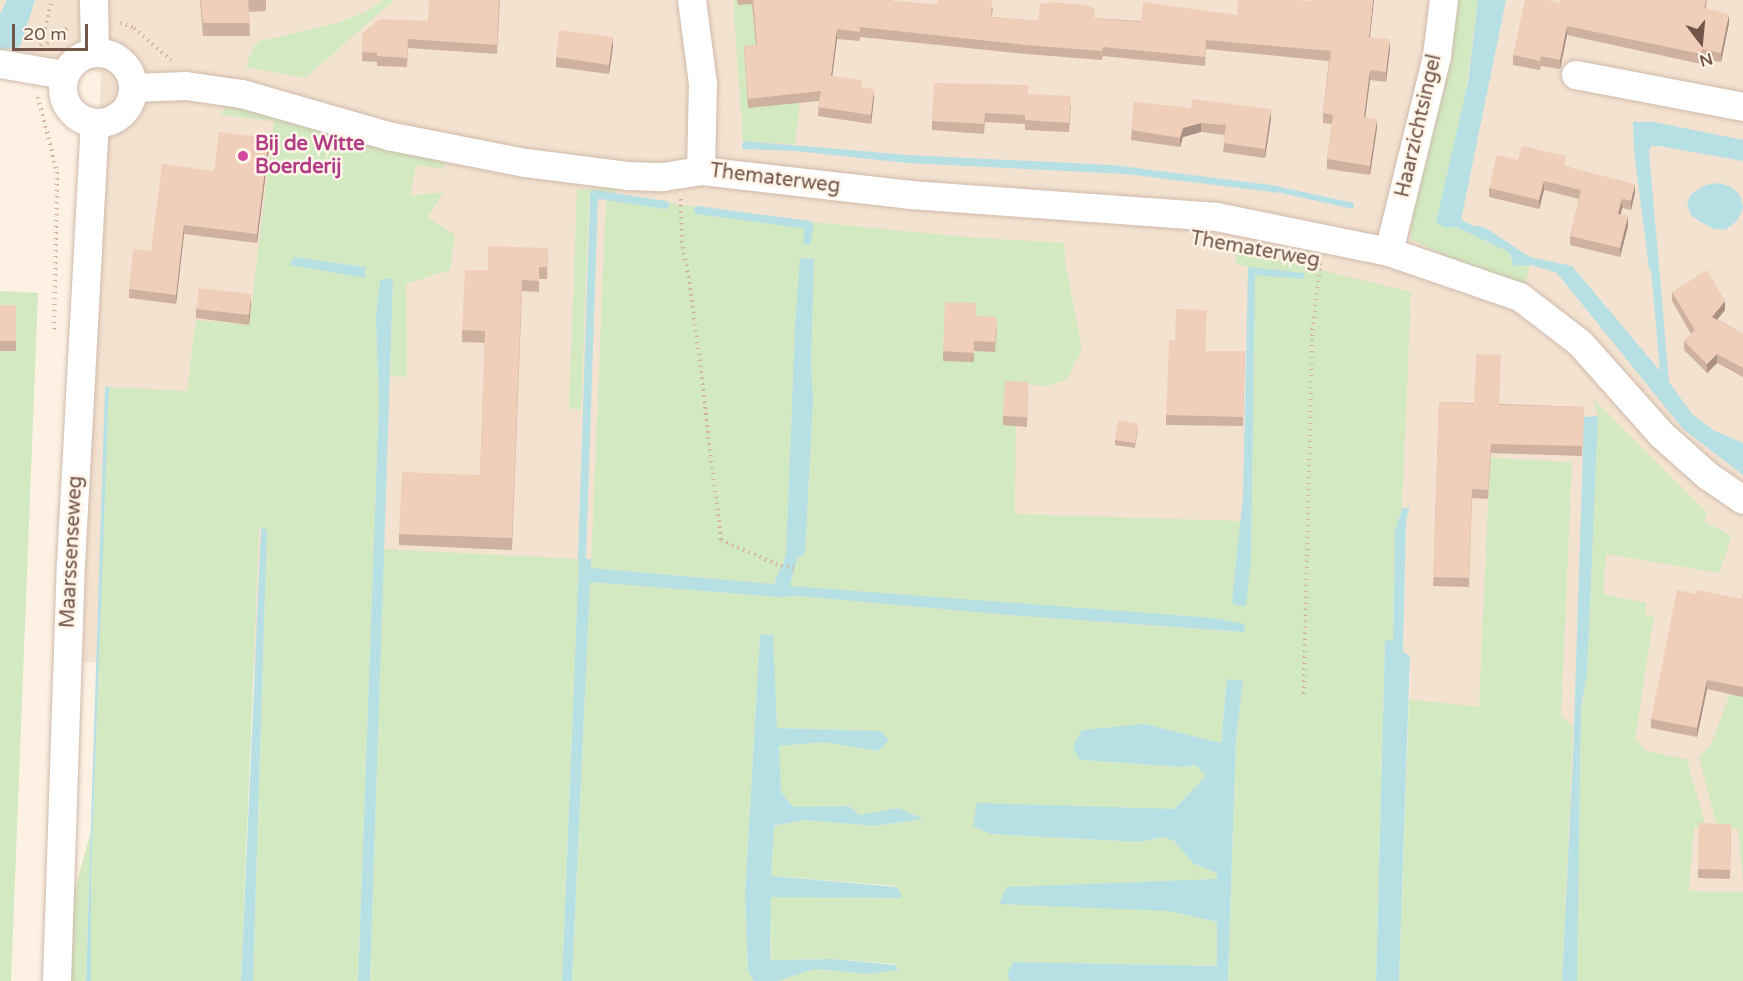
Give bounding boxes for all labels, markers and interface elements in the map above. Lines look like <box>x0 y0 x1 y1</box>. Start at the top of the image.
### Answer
scale bar <box>15 12 92 50</box>
north arrow <box>1671 12 1731 72</box>
text: 20 m <box>23 23 67 45</box>
text: N <box>1697 48 1715 71</box>
street label: Haarzichtsingel <box>1391 52 1447 200</box>
place label: Bij de Witte Boerderij <box>255 132 365 179</box>
marker: Bij de Witte Boerderij <box>236 149 250 163</box>
street label: Thematerweg <box>709 159 841 199</box>
street label: Thematerweg <box>1188 227 1322 273</box>
street label: Maarssenseweg <box>56 475 88 629</box>

